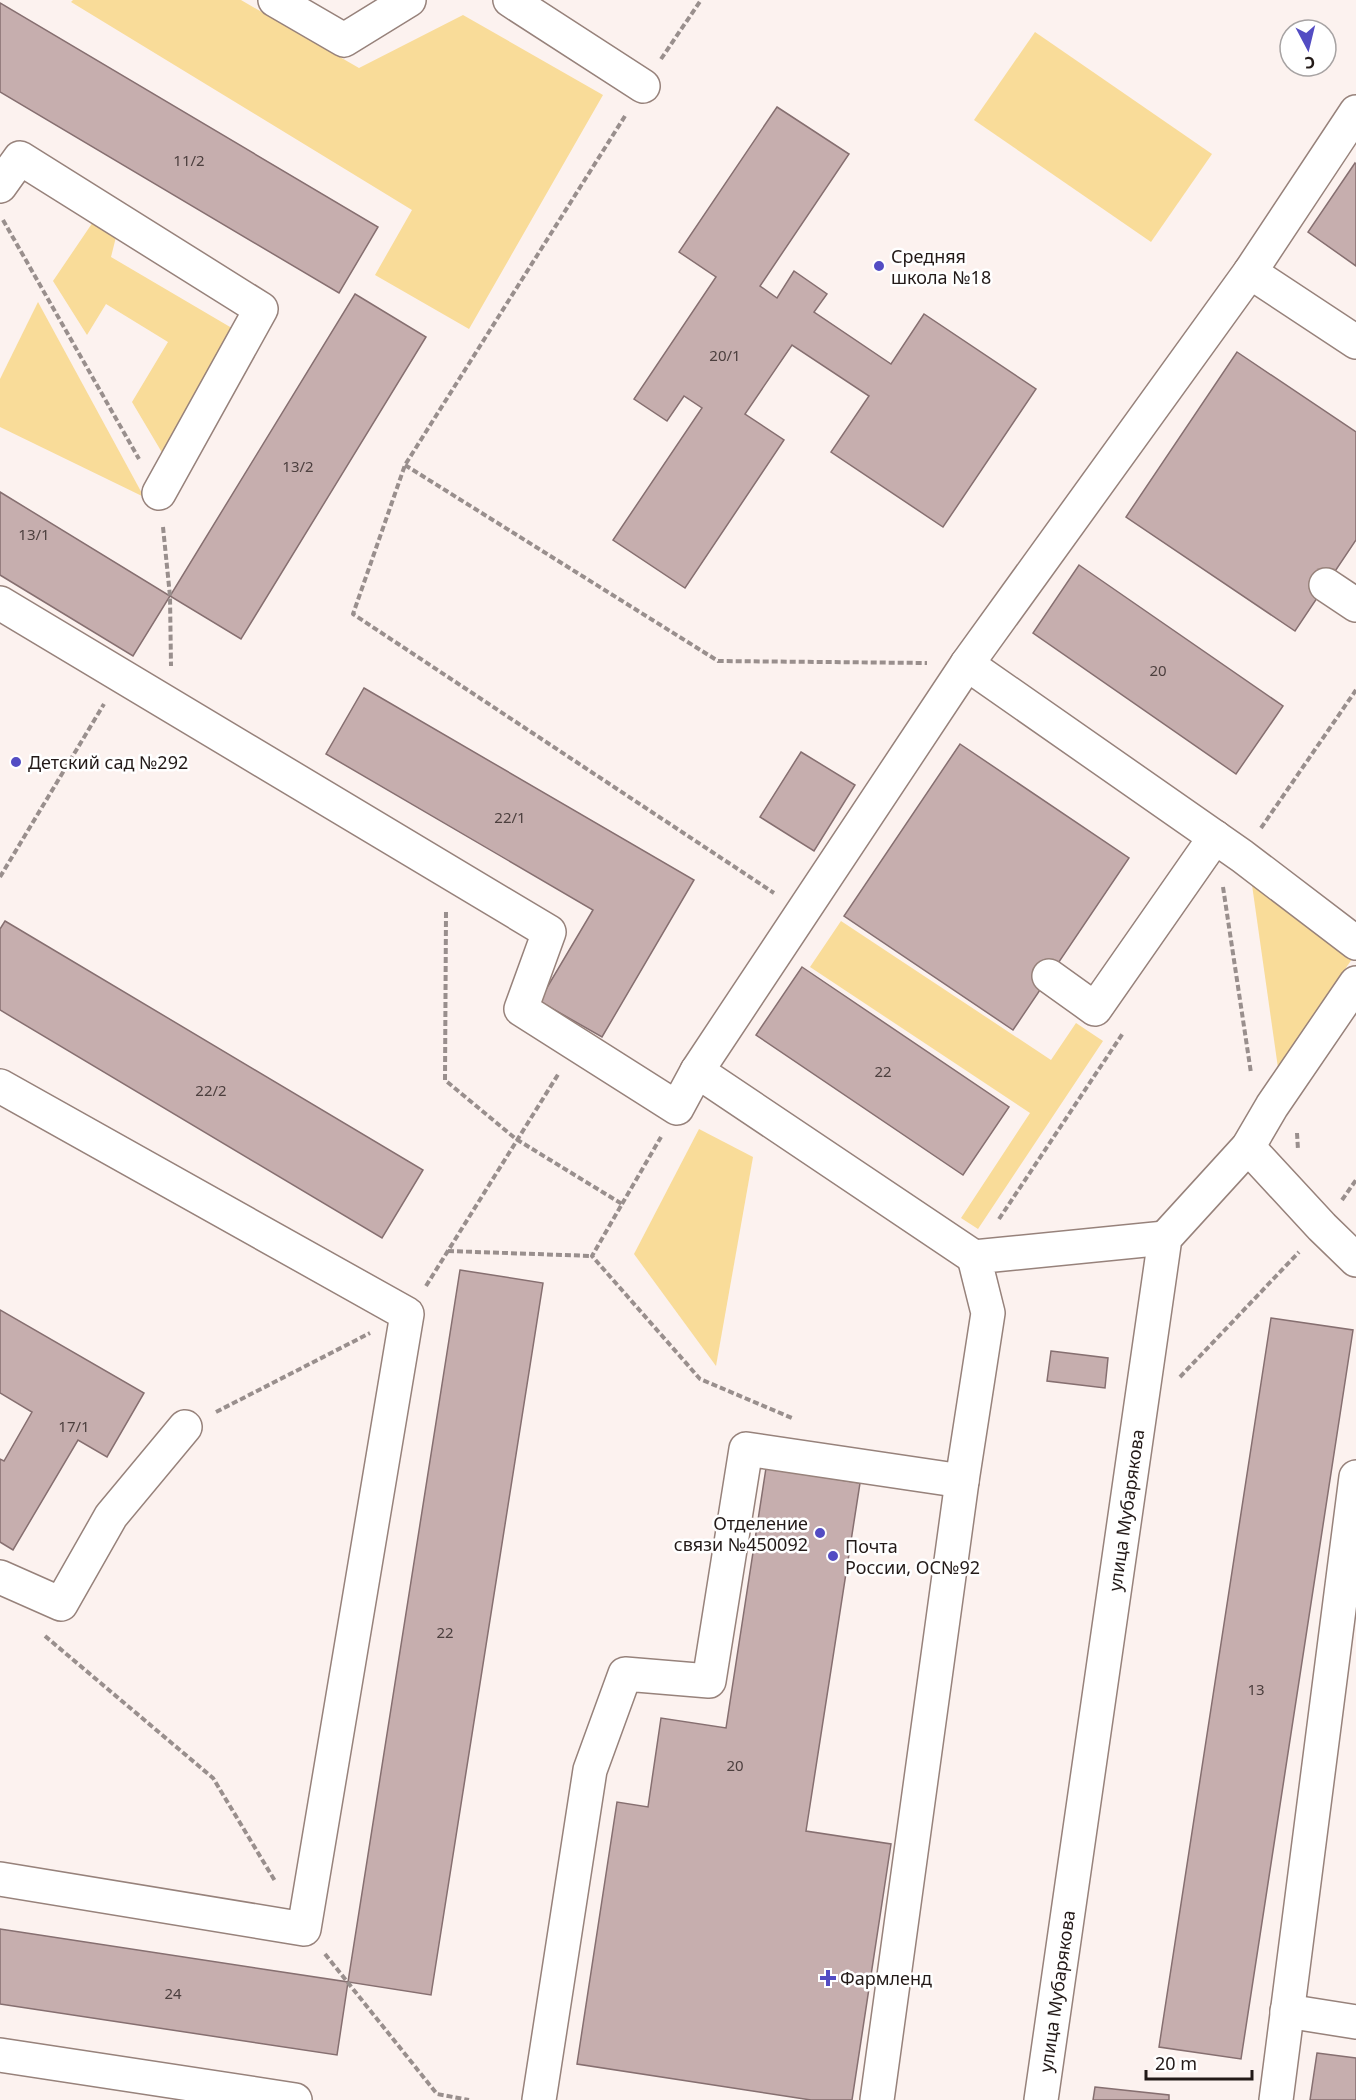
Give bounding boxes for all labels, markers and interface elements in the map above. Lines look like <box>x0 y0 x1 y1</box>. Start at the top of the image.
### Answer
north arrow <box>1278 18 1338 78</box>
text: С <box>1303 51 1316 74</box>
house number: 11/2 <box>173 150 205 170</box>
place label: Средняя школа №18 <box>891 244 991 289</box>
marker: Средняя школа №18 <box>872 259 886 273</box>
house number: 20/1 <box>709 345 741 365</box>
house number: 13/2 <box>282 456 314 476</box>
house number: 13/1 <box>18 524 50 544</box>
house number: 20 <box>1149 660 1167 680</box>
place label: Детский сад №292 <box>28 750 188 774</box>
marker: Детский сад №292 <box>9 755 23 769</box>
house number: 22/1 <box>494 807 526 827</box>
house number: 22 <box>874 1061 892 1081</box>
house number: 22/2 <box>195 1080 227 1100</box>
house number: 17/1 <box>58 1416 90 1436</box>
street label: улица Мубарякова <box>1102 1428 1149 1593</box>
place label: Отделение связи №450092 <box>674 1511 808 1556</box>
marker: Отделение связи №450092 <box>813 1526 827 1540</box>
place label: Почта России, ОС№92 <box>845 1534 980 1579</box>
marker: Почта России, ОС№92 <box>826 1549 840 1563</box>
house number: 22 <box>436 1622 454 1642</box>
house number: 13 <box>1247 1679 1265 1699</box>
house number: 20 <box>726 1755 744 1775</box>
street label: улица Мубарякова <box>1033 1909 1080 2074</box>
place label: Фармленд <box>840 1966 932 1990</box>
marker: Фармленд <box>821 1971 835 1985</box>
house number: 24 <box>164 1983 182 2003</box>
scale bar <box>1146 2043 1252 2081</box>
text: 20 m <box>1155 2051 1197 2075</box>

